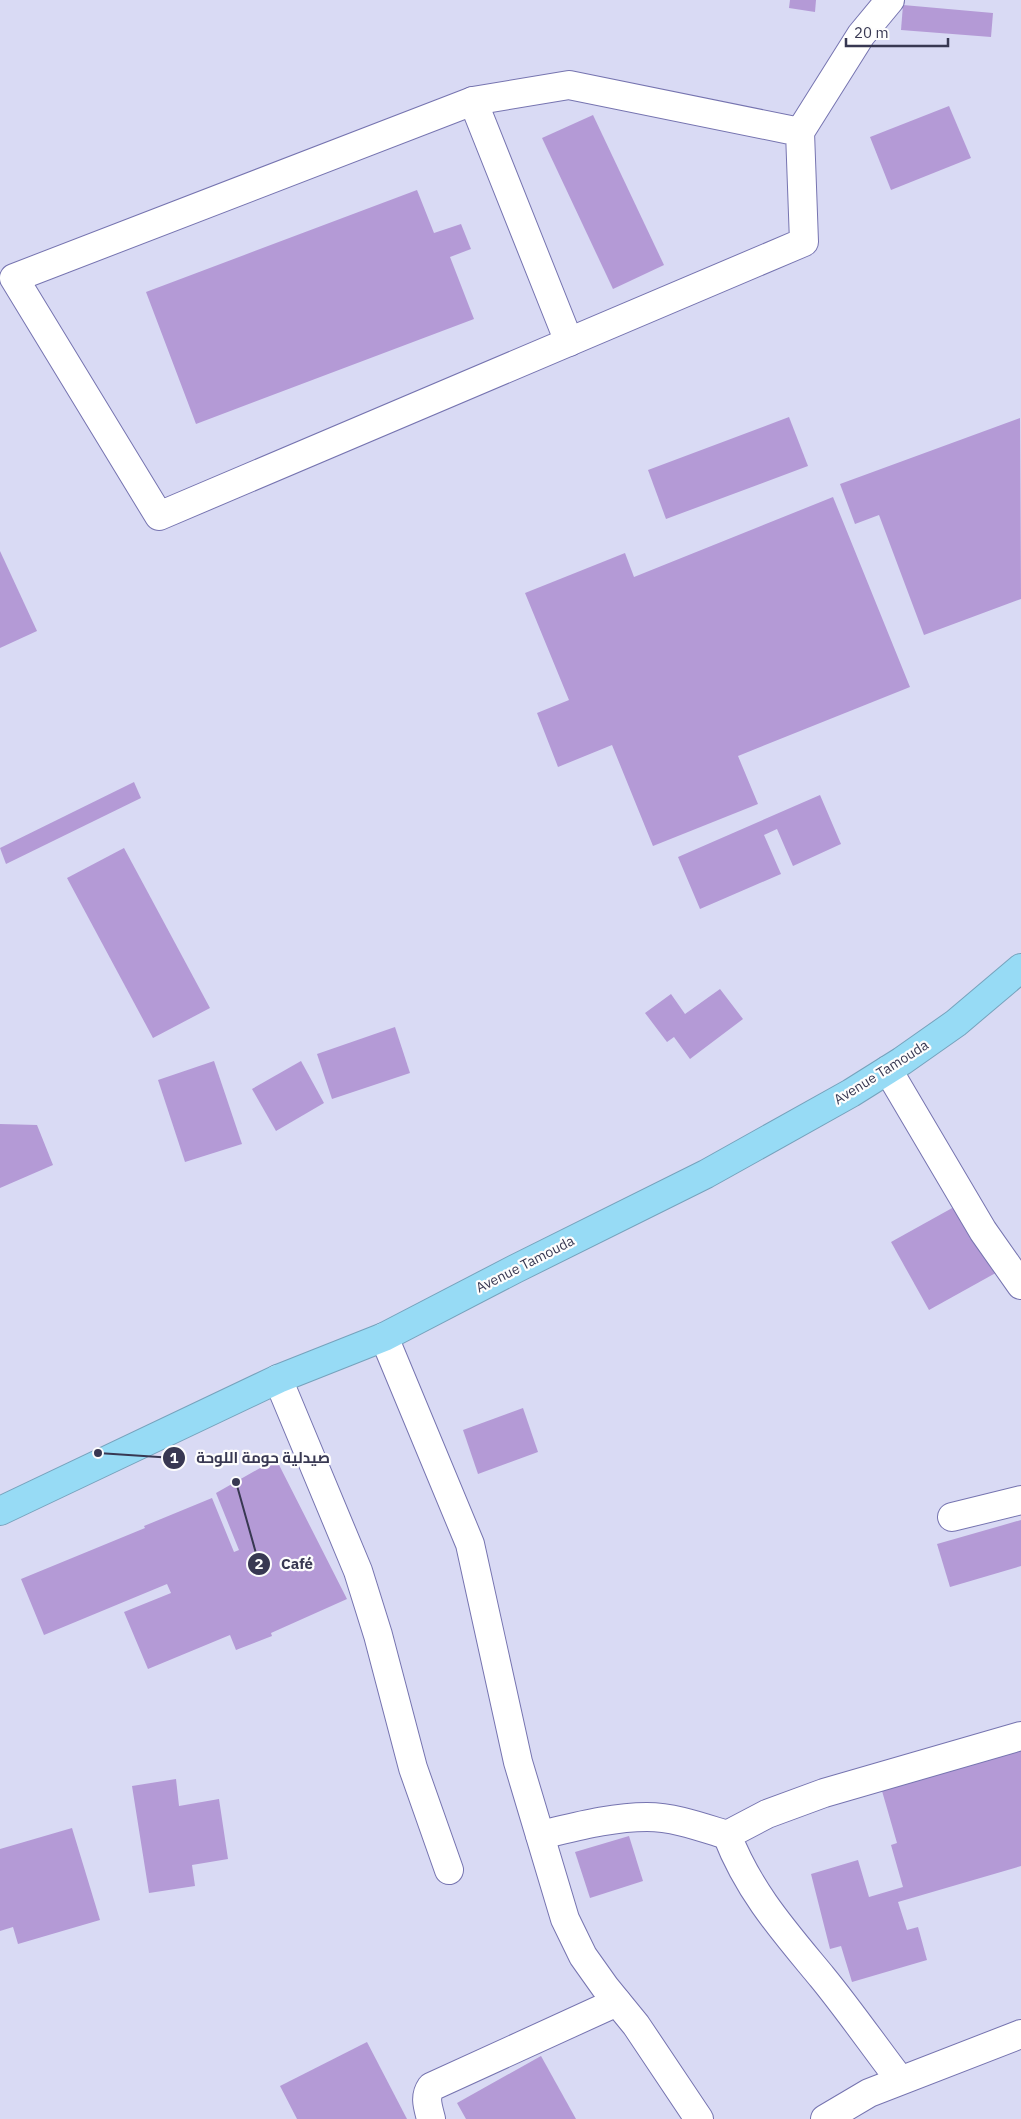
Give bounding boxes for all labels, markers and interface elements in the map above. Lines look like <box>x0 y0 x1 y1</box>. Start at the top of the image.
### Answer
scale bar <box>846 15 948 47</box>
text: 20 m <box>854 23 889 42</box>
street label: Avenue Tamouda <box>830 1035 932 1108</box>
street label: Avenue Tamouda <box>473 1231 578 1297</box>
callout: صيدلية حومة اللوحة <box>161 1443 340 1473</box>
text: 1 <box>169 1448 179 1467</box>
text: صيدلية حومة اللوحة <box>196 1448 330 1467</box>
callout: Café <box>246 1549 323 1579</box>
text: 2 <box>254 1554 264 1573</box>
text: Café <box>281 1554 313 1573</box>

